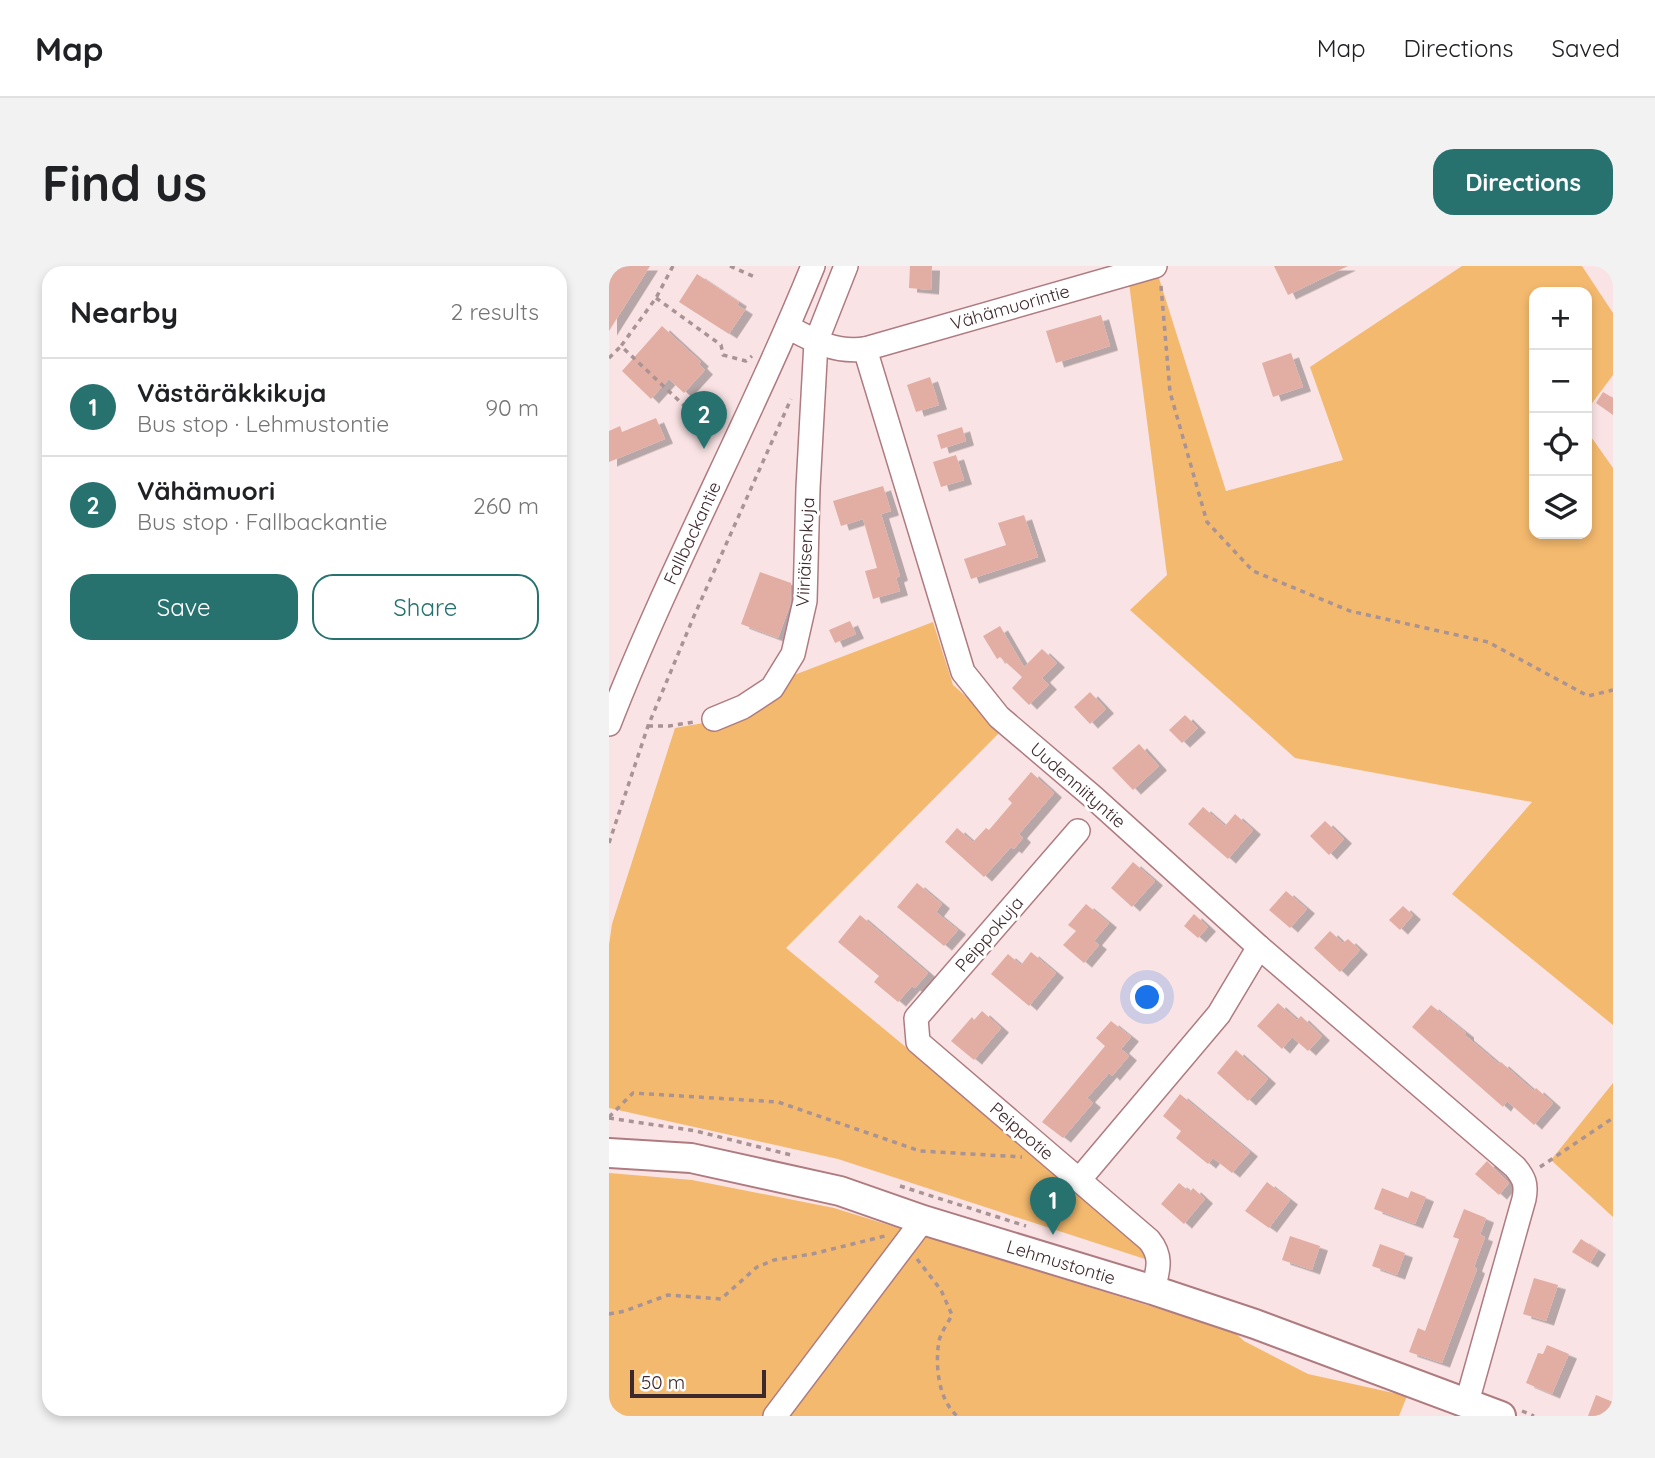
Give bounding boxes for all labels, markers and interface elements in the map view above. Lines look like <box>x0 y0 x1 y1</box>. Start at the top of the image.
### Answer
text: Map <box>35 28 103 69</box>
text: Map <box>1317 33 1366 63</box>
text: Directions <box>1404 33 1514 63</box>
text: Saved <box>1552 33 1620 63</box>
button: Directions <box>1433 149 1613 215</box>
text: Find us <box>42 152 207 213</box>
street label: Vähämuorintie <box>948 279 1072 335</box>
map controls <box>1529 287 1592 539</box>
button: + <box>1529 287 1592 350</box>
text: Nearby <box>70 293 178 331</box>
text: 2 results <box>450 297 539 326</box>
button: − <box>1529 350 1592 413</box>
text: Västäräkkikuja <box>137 376 326 409</box>
pin: 2 <box>681 391 727 449</box>
text: 1 <box>89 393 97 422</box>
text: 90 m <box>485 393 539 422</box>
text: Bus stop · Lehmustontie <box>137 409 389 438</box>
button: locate <box>1529 413 1592 476</box>
text: Vähämuori <box>137 474 275 507</box>
button: layers <box>1529 476 1592 539</box>
street label: Fallbackantie <box>658 478 726 588</box>
text: 2 <box>86 491 100 520</box>
text: 260 m <box>473 491 539 520</box>
street label: Viiriäisenkuja <box>791 497 819 607</box>
text: Bus stop · Fallbackantie <box>137 507 388 536</box>
button: Save <box>70 574 298 640</box>
button: Share <box>312 574 539 640</box>
street label: Uudenniityntie <box>1025 737 1131 833</box>
street label: Peippokuja <box>950 891 1028 977</box>
your location <box>1130 980 1164 1014</box>
street label: Peippotie <box>985 1097 1059 1165</box>
pin: 1 <box>1030 1177 1076 1235</box>
street label: Lehmustontie <box>1004 1235 1118 1289</box>
scale bar <box>630 1367 767 1399</box>
text: 50 m <box>641 1370 685 1394</box>

